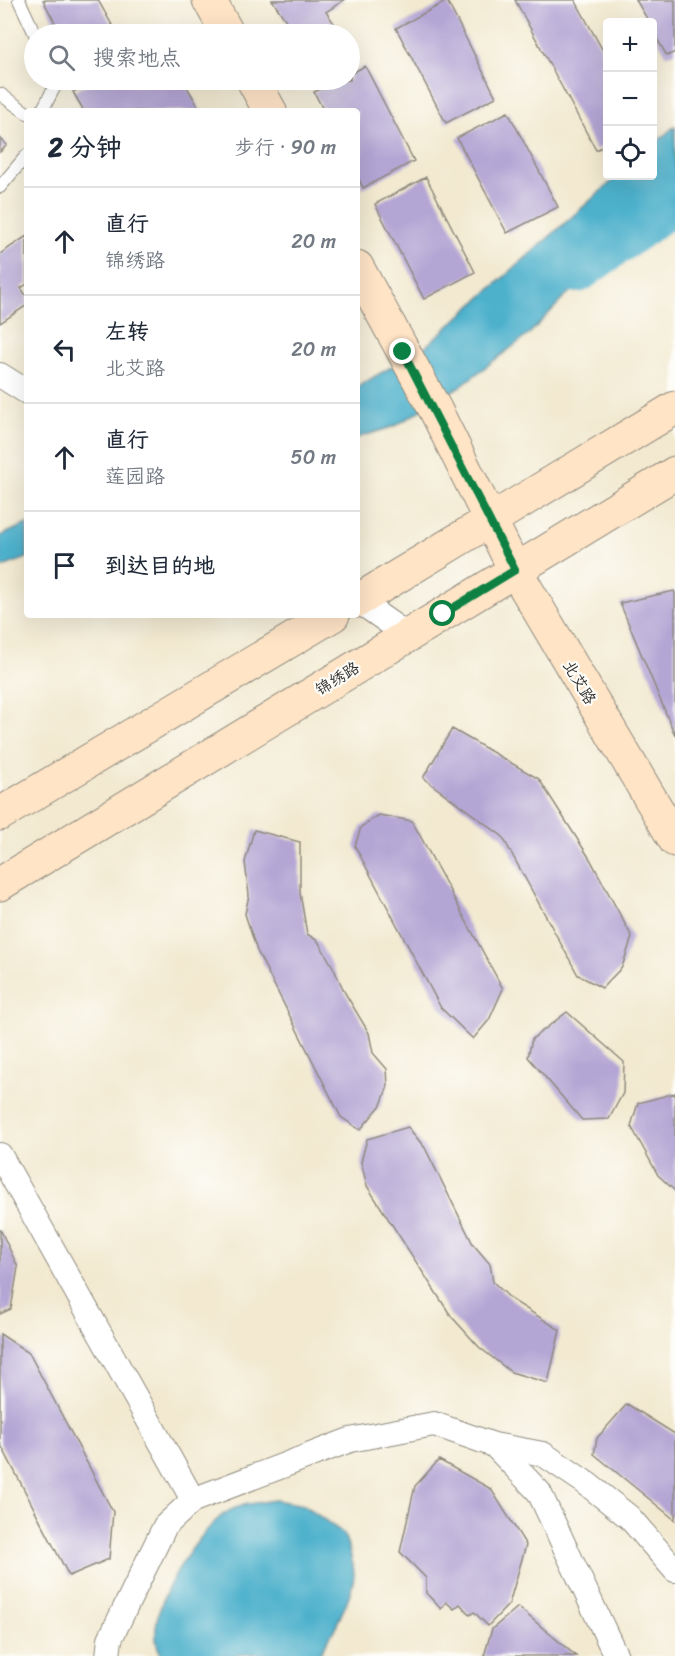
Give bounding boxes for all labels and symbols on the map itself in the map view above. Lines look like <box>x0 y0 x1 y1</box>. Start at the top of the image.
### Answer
route end <box>389 338 415 364</box>
route start <box>429 600 455 626</box>
street label: 锦绣路 <box>309 653 365 703</box>
street label: 北艾路 <box>555 654 604 710</box>

